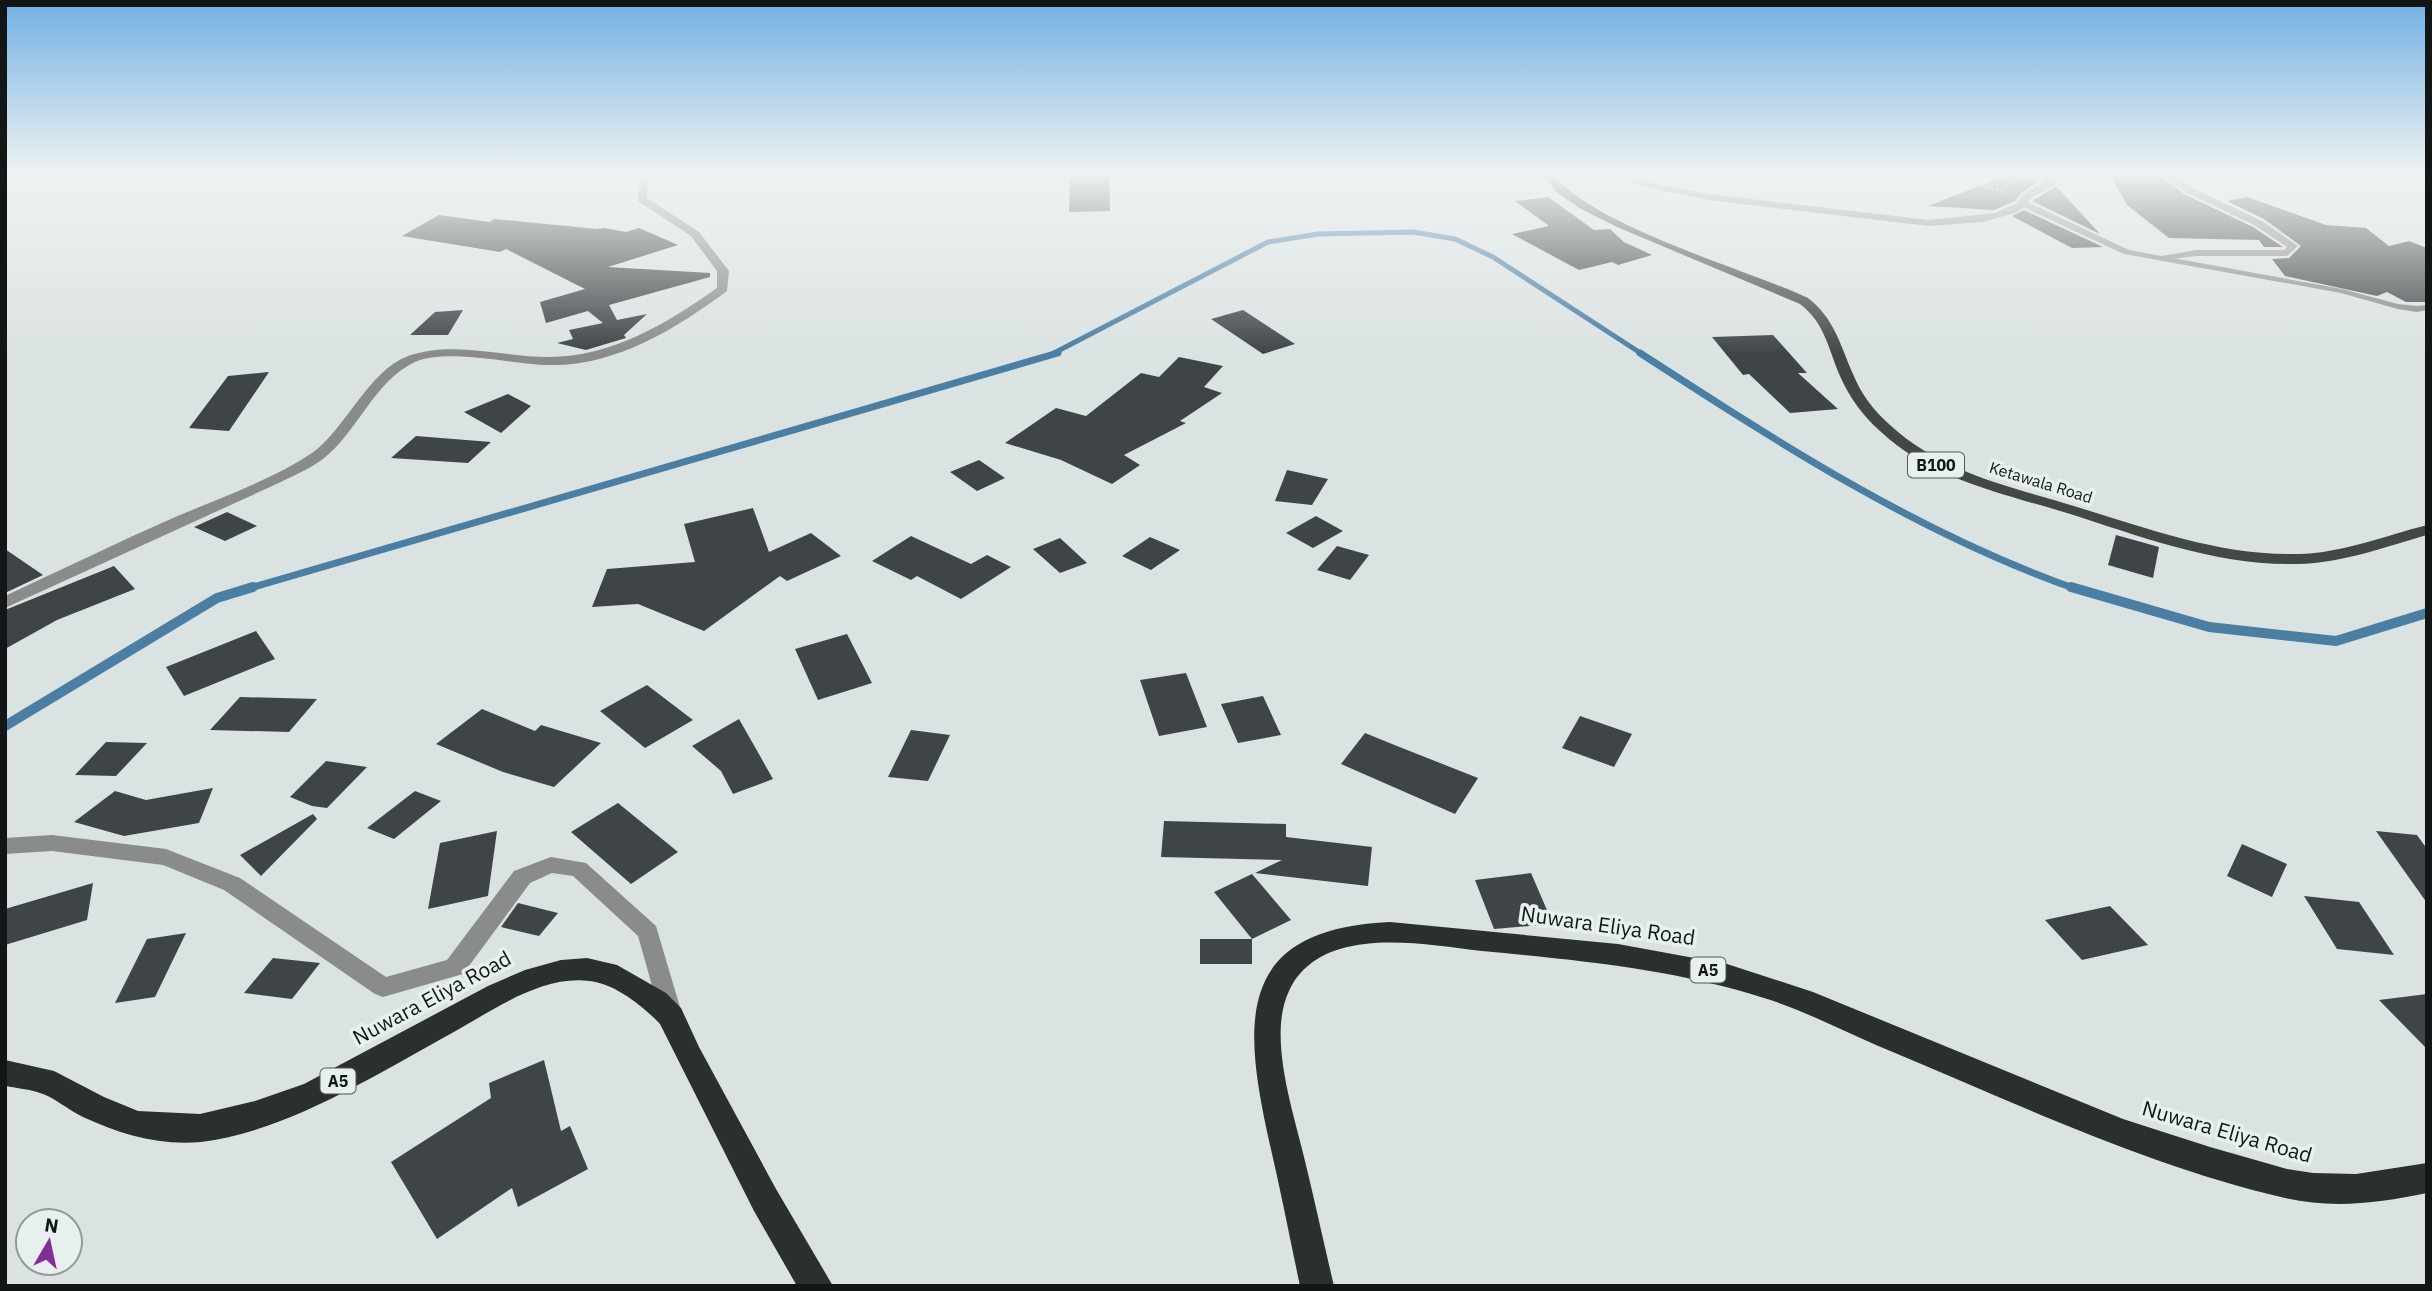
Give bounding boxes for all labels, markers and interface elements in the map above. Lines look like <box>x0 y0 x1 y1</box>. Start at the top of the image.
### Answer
road number: B100 <box>1908 452 1964 478</box>
street label: Ketawala Road <box>1987 457 2095 507</box>
street label: Nuwara Eliya Road <box>1519 899 1697 951</box>
street label: Nuwara Eliya Road <box>347 944 516 1051</box>
road number: A5 <box>1690 958 1726 982</box>
road number: A5 <box>320 1068 356 1093</box>
street label: Nuwara Eliya Road <box>2139 1093 2316 1169</box>
north arrow <box>14 1207 84 1277</box>
text: N <box>43 1212 60 1238</box>

